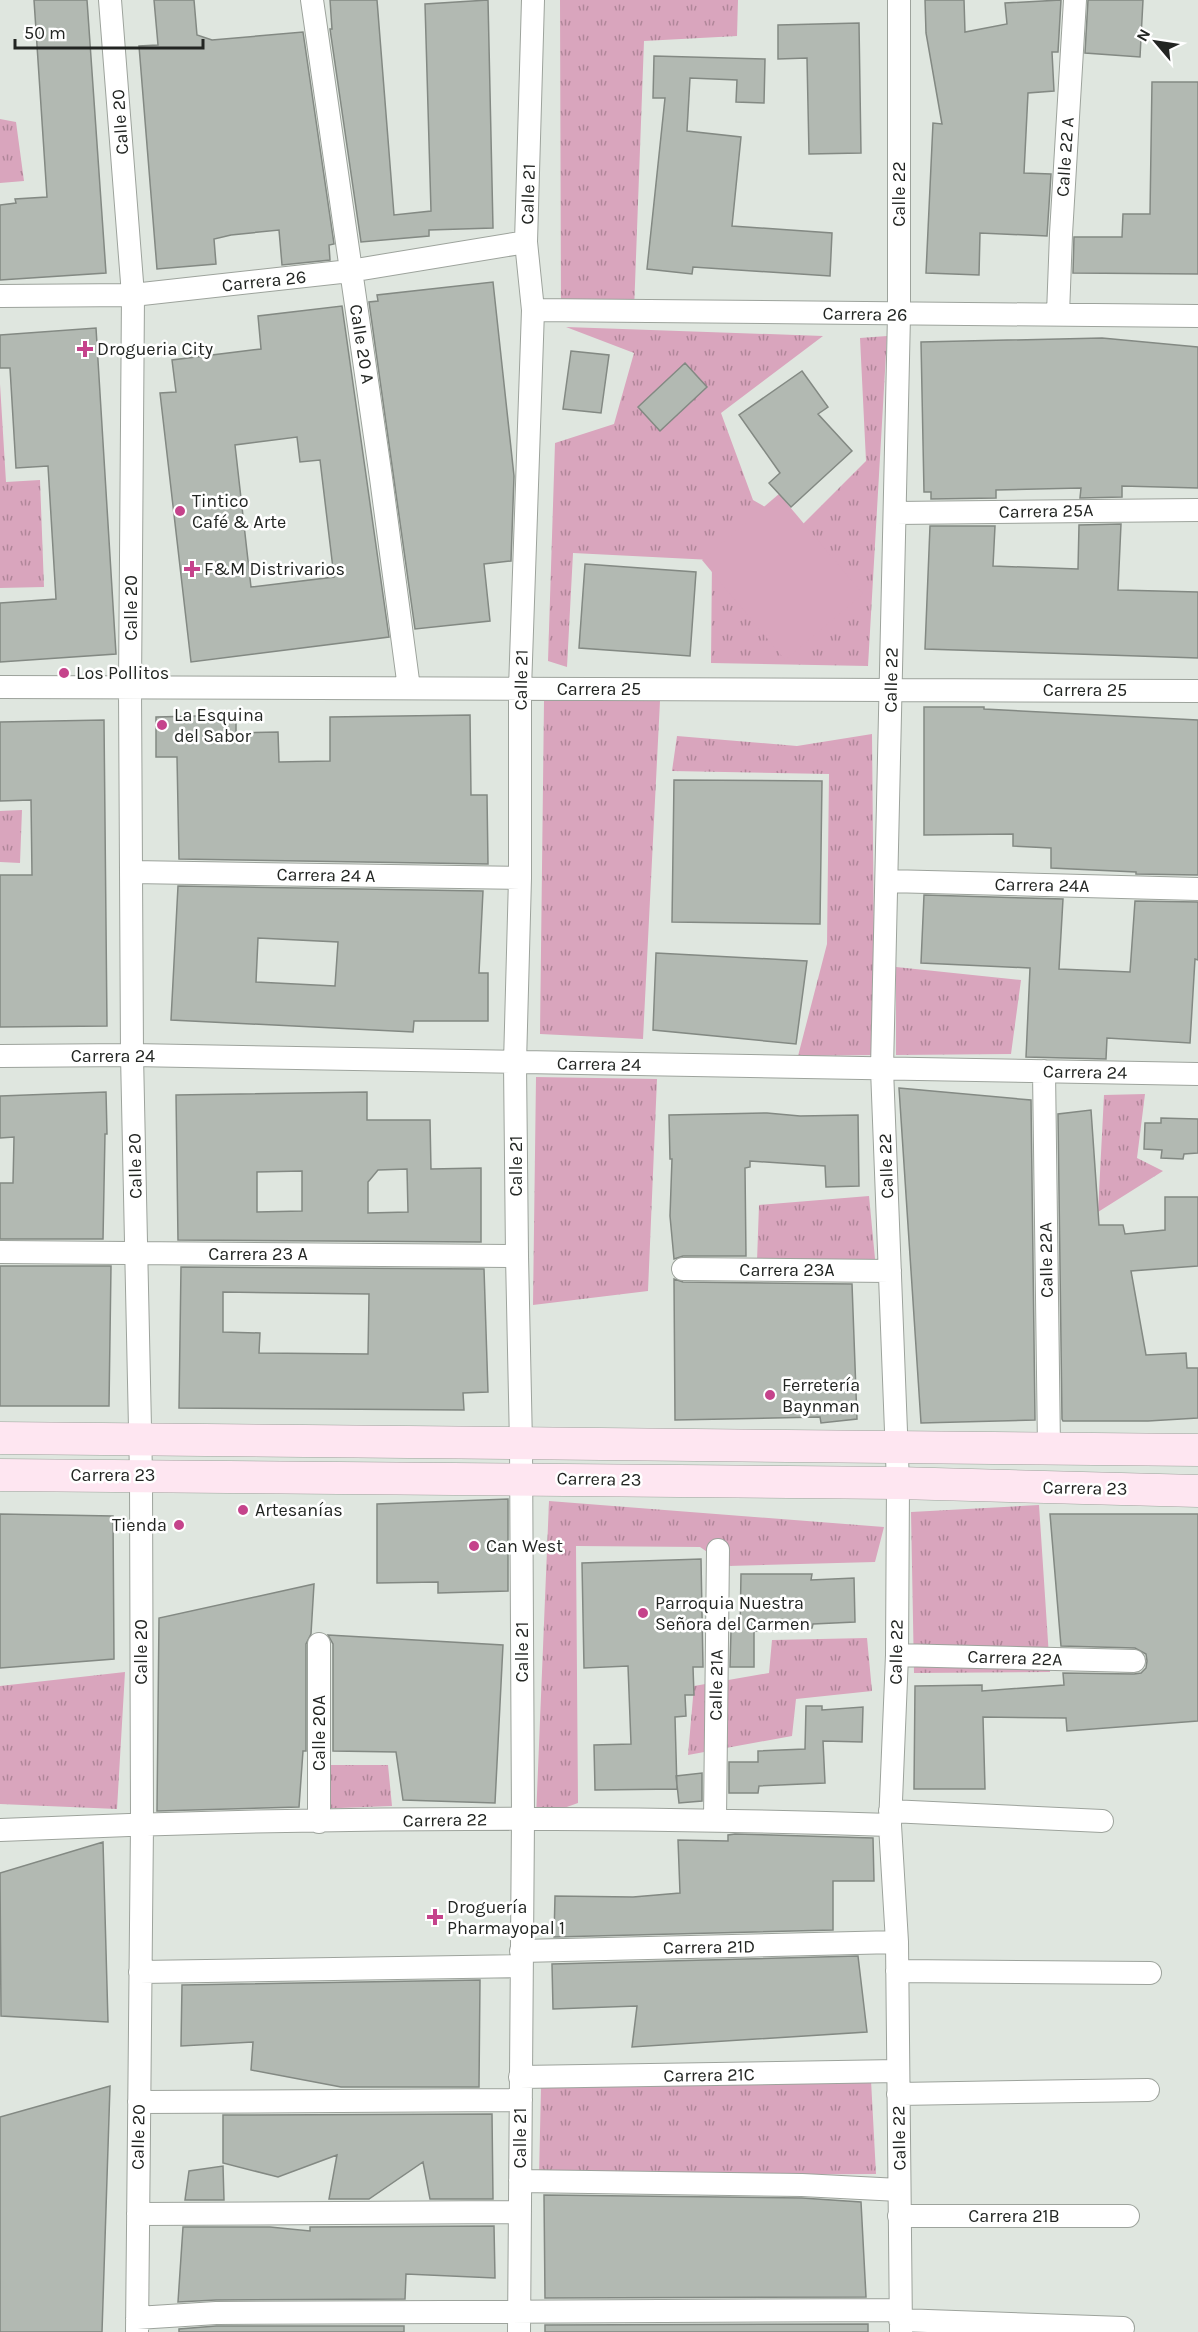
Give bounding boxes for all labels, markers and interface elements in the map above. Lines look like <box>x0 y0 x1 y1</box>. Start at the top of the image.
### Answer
scale bar <box>15 12 202 50</box>
north arrow <box>1126 12 1186 72</box>
text: 50 m <box>24 22 66 44</box>
text: N <box>1132 25 1154 45</box>
street label: Calle 20 <box>107 88 133 156</box>
street label: Calle 22 A <box>1051 116 1079 198</box>
street label: Calle 22 <box>888 161 910 227</box>
street label: Calle 21 <box>516 163 540 225</box>
street label: Carrera 26 <box>221 266 307 296</box>
street label: Carrera 26 <box>822 302 908 326</box>
street label: Calle 20 A <box>345 303 379 385</box>
place label: Drogueria City <box>97 338 214 360</box>
marker: Drogueria City <box>78 342 92 356</box>
place label: Tintico Café & Arte <box>192 490 286 533</box>
street label: Carrera 25A <box>998 499 1094 523</box>
marker: Tintico Café & Arte <box>173 504 187 518</box>
place label: F&M Distrivarios <box>204 558 345 580</box>
marker: F&M Distrivarios <box>185 562 199 576</box>
street label: Calle 20 <box>120 575 142 641</box>
street label: Calle 22 <box>879 647 903 713</box>
street label: Calle 21 <box>509 649 533 711</box>
place label: Los Pollitos <box>76 662 169 684</box>
marker: Los Pollitos <box>57 666 71 680</box>
street label: Carrera 25 <box>557 678 641 700</box>
street label: Carrera 25 <box>1043 679 1127 701</box>
place label: La Esquina del Sabor <box>174 704 264 747</box>
marker: La Esquina del Sabor <box>155 718 169 732</box>
street label: Carrera 24 A <box>276 863 376 887</box>
street label: Carrera 24A <box>994 873 1090 897</box>
street label: Carrera 24 <box>71 1045 155 1067</box>
street label: Carrera 24 <box>557 1052 641 1076</box>
street label: Carrera 24 <box>1043 1060 1127 1084</box>
street label: Calle 20 <box>123 1133 147 1199</box>
street label: Calle 22 <box>874 1133 898 1199</box>
street label: Calle 21 <box>505 1136 527 1196</box>
street label: Calle 22A <box>1034 1222 1058 1298</box>
street label: Carrera 23 A <box>208 1243 308 1265</box>
street label: Carrera 23A <box>739 1259 835 1281</box>
place label: Ferretería Baynman <box>782 1374 860 1417</box>
marker: Ferretería Baynman <box>763 1388 777 1402</box>
street label: Carrera 23 <box>71 1464 155 1486</box>
street label: Carrera 23 <box>556 1467 642 1491</box>
street label: Carrera 23 <box>1042 1476 1128 1500</box>
place label: Artesanías <box>255 1499 343 1521</box>
marker: Artesanías <box>236 1503 250 1517</box>
place label: Tienda <box>112 1514 167 1536</box>
marker: Tienda <box>172 1518 186 1532</box>
place label: Can West <box>486 1535 563 1557</box>
marker: Can West <box>467 1539 481 1553</box>
place label: Parroquia Nuestra Señora del Carmen <box>655 1592 810 1635</box>
marker: Parroquia Nuestra Señora del Carmen <box>636 1606 650 1620</box>
street label: Calle 20 <box>130 1619 152 1685</box>
street label: Calle 22 <box>884 1619 908 1685</box>
street label: Calle 21 <box>511 1622 533 1682</box>
street label: Carrera 22A <box>967 1645 1063 1671</box>
street label: Calle 21A <box>704 1649 728 1721</box>
street label: Calle 20A <box>308 1695 330 1771</box>
street label: Carrera 22 <box>402 1808 488 1832</box>
place label: Droguería Pharmayopal 1 <box>447 1896 565 1939</box>
marker: Droguería Pharmayopal 1 <box>428 1910 442 1924</box>
street label: Carrera 21D <box>663 1935 755 1959</box>
street label: Carrera 21C <box>663 2063 755 2087</box>
street label: Calle 20 <box>126 2104 150 2170</box>
street label: Calle 22 <box>887 2105 911 2171</box>
street label: Calle 21 <box>509 2108 531 2168</box>
street label: Carrera 21B <box>968 2205 1060 2227</box>

